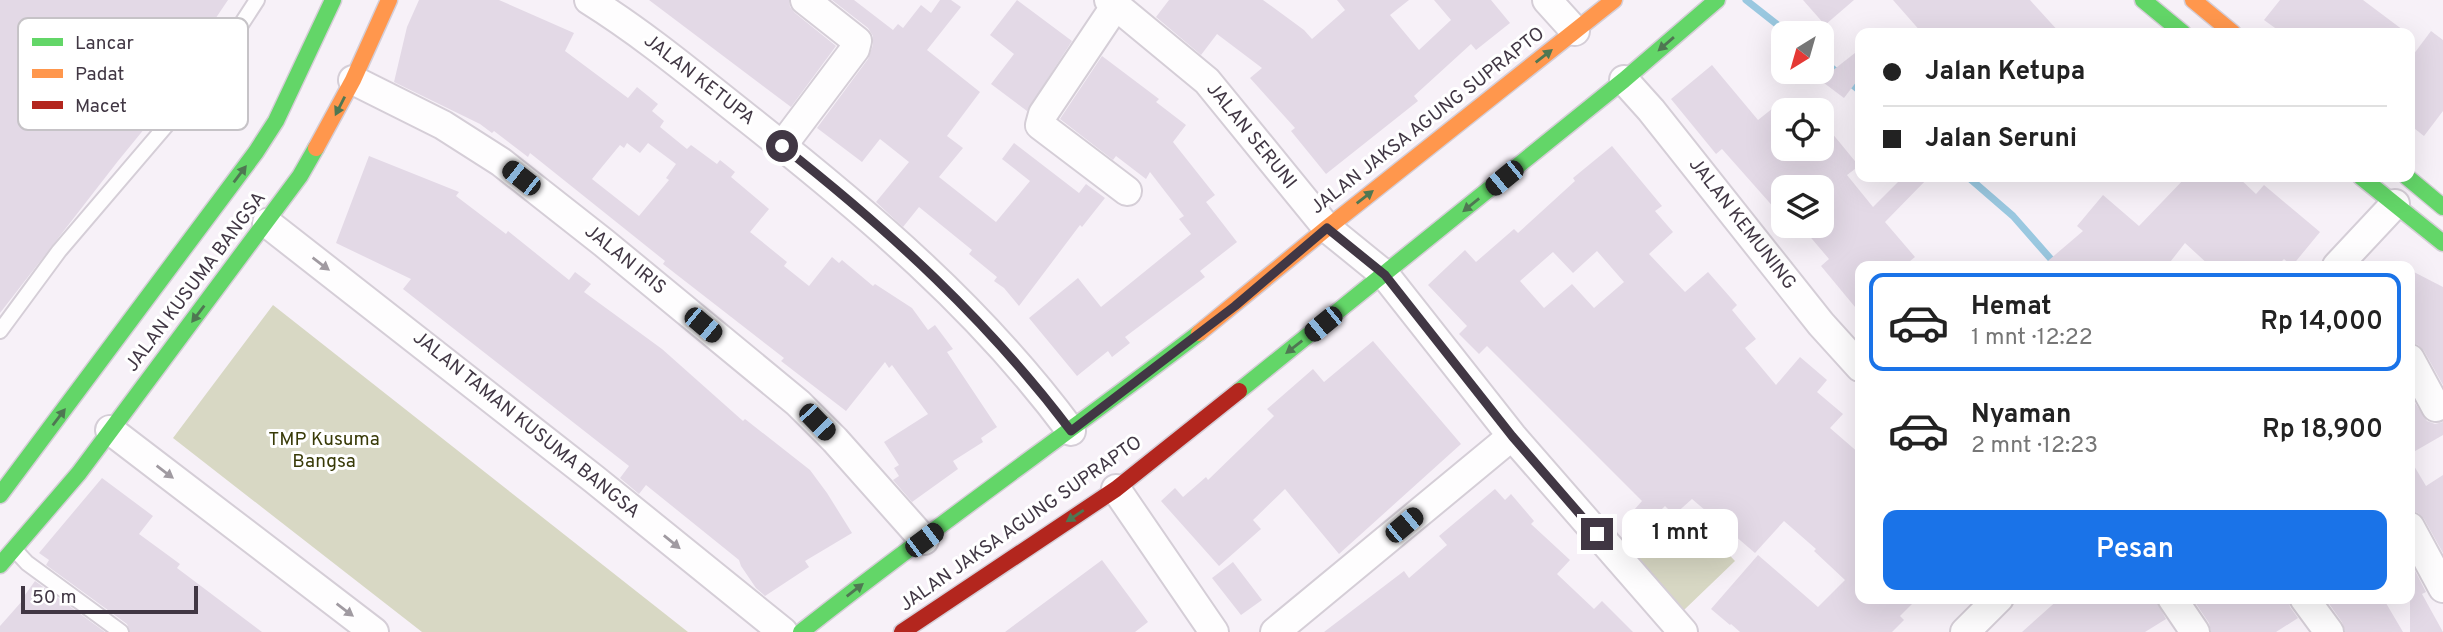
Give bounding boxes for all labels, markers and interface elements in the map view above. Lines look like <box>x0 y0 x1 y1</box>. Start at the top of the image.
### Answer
legend <box>18 18 248 130</box>
north arrow <box>1771 21 1834 84</box>
map controls <box>1771 21 1834 238</box>
street label: JALAN JAKSA AGUNG SUPRAPTO <box>1306 22 1550 220</box>
street label: JALAN KETUPA <box>639 29 759 131</box>
text: Lancar <box>75 32 134 56</box>
one-way arrow <box>1657 36 1674 51</box>
one-way arrow <box>1535 49 1552 64</box>
text: Jalan Ketupa <box>1925 56 2085 89</box>
text: Padat <box>75 63 124 87</box>
street label: JALAN SERUNI <box>1201 78 1301 194</box>
text: Macet <box>75 95 127 119</box>
one-way arrow <box>334 96 345 116</box>
button: locate <box>1771 98 1834 161</box>
text: Jalan Seruni <box>1925 123 2077 156</box>
route start <box>766 130 798 162</box>
street label: JALAN KEMUNING <box>1683 153 1801 295</box>
car <box>498 157 545 199</box>
car <box>1482 157 1527 199</box>
one-way arrow <box>233 165 247 183</box>
button: layers <box>1771 175 1834 238</box>
street label: JALAN KUSUMA BANGSA <box>120 187 272 377</box>
one-way arrow <box>1356 190 1374 205</box>
one-way arrow <box>1463 197 1480 212</box>
street label: JALAN IRIS <box>579 220 671 300</box>
one-way arrow <box>312 257 330 271</box>
icon: car <box>1887 291 1950 354</box>
text: Hemat <box>1971 291 2051 324</box>
car <box>681 303 726 347</box>
car <box>1301 303 1346 345</box>
one-way arrow <box>190 305 205 323</box>
text: Rp 14,000 <box>2260 306 2383 339</box>
text: 1 mnt · 12:22 <box>1971 324 2093 353</box>
street label: JALAN TAMAN KUSUMA BANGSA <box>408 326 644 524</box>
one-way arrow <box>1285 340 1303 355</box>
icon: car <box>1887 399 1950 462</box>
text: Nyaman <box>1971 399 2071 432</box>
car <box>795 400 840 444</box>
one-way arrow <box>52 408 67 426</box>
text: Rp 18,900 <box>2262 414 2383 447</box>
park label: TMP Kusuma Bangsa <box>268 428 380 474</box>
street label: JALAN JAKSA AGUNG SUPRAPTO <box>895 431 1147 617</box>
text: 2 mnt · 12:23 <box>1971 432 2098 461</box>
one-way arrow <box>155 464 173 479</box>
car <box>1382 503 1427 547</box>
one-way arrow <box>1066 509 1084 523</box>
callout: 1 mnt <box>1622 510 1737 558</box>
button: Pesan <box>1883 510 2387 590</box>
route end <box>1581 518 1613 550</box>
car <box>901 519 948 561</box>
text: 1 mnt <box>1652 519 1708 548</box>
one-way arrow <box>663 535 681 550</box>
scale bar <box>21 583 198 615</box>
one-way arrow <box>846 583 864 597</box>
text: 50 m <box>32 586 77 610</box>
one-way arrow <box>336 602 354 617</box>

